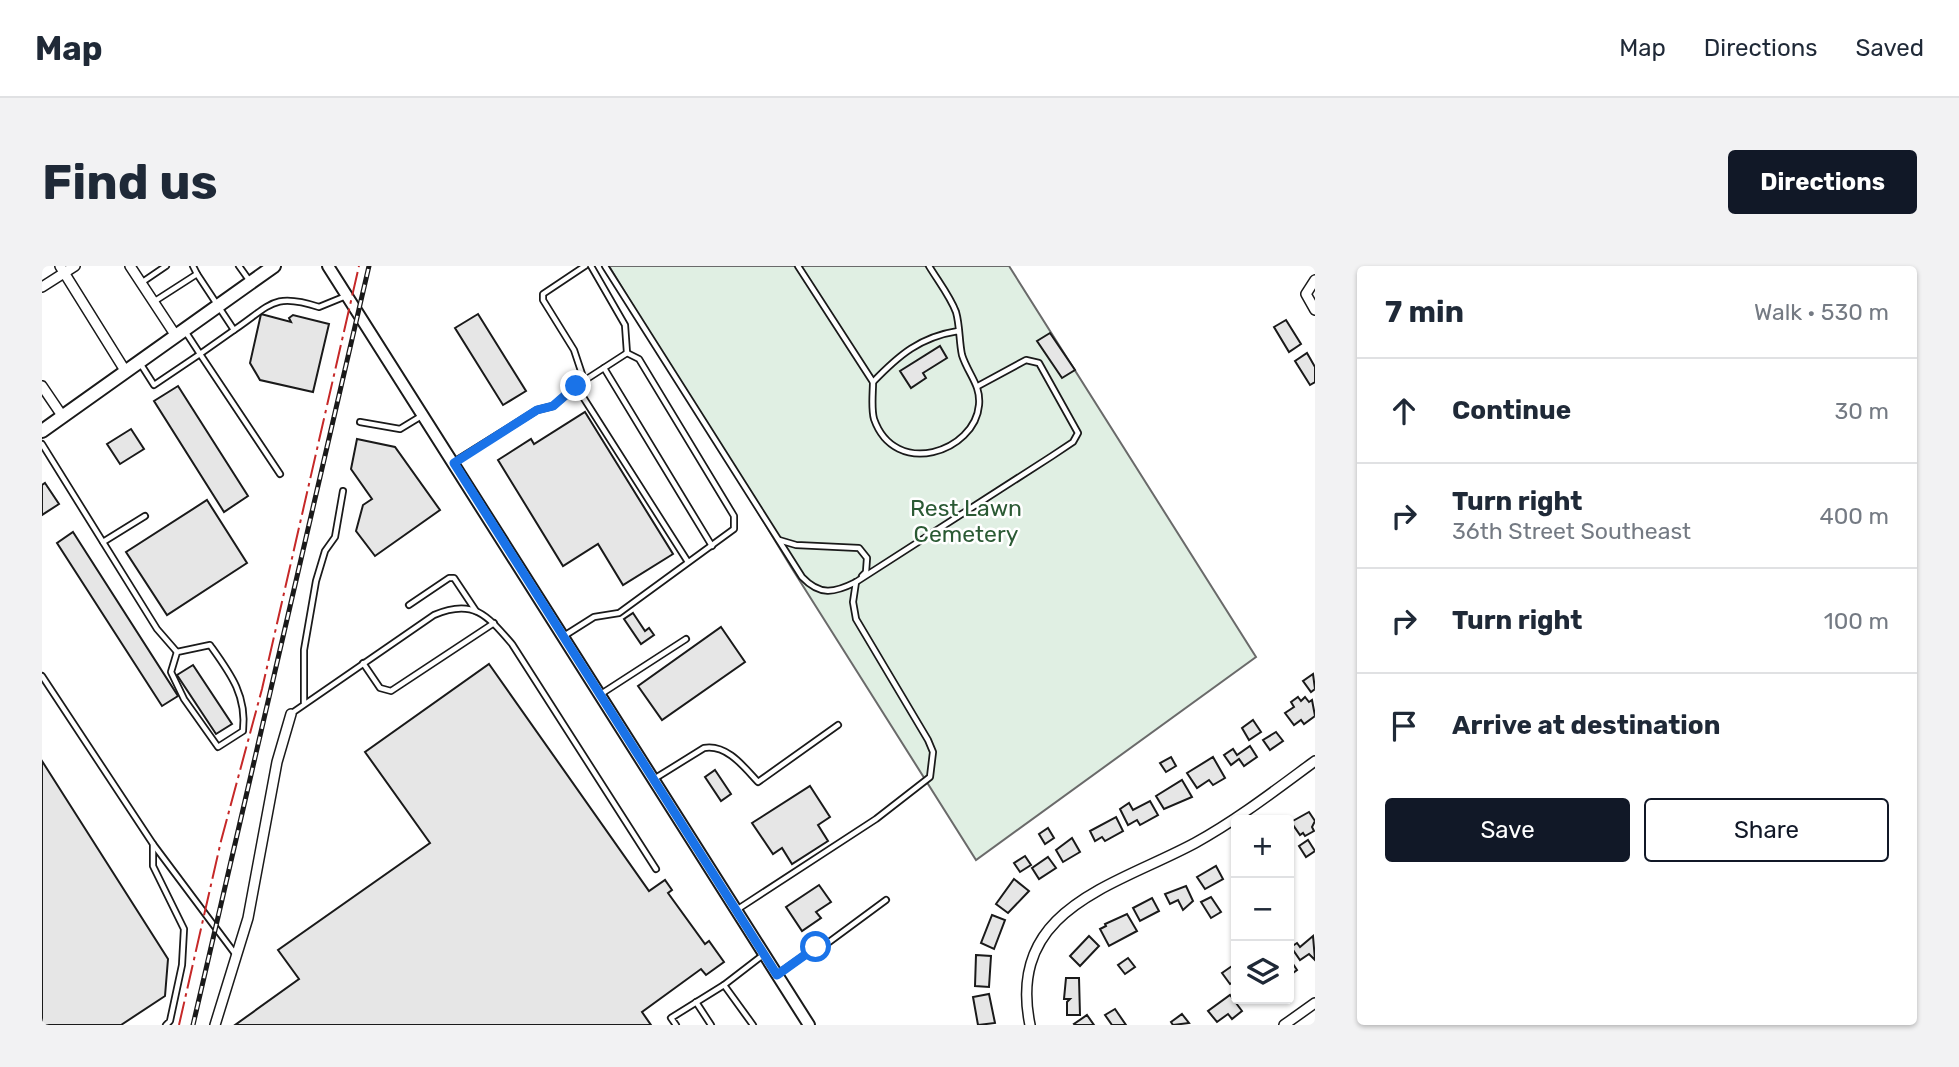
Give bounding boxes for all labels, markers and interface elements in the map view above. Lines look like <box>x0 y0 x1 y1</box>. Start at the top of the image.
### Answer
text: Map <box>35 29 103 68</box>
text: Map <box>1619 34 1666 62</box>
text: Directions <box>1704 34 1817 62</box>
text: Saved <box>1855 34 1924 62</box>
button: Directions <box>1728 150 1917 214</box>
text: Find us <box>42 153 218 211</box>
text: 7 min <box>1385 294 1464 330</box>
text: Walk · 530 m <box>1754 298 1889 326</box>
route end <box>560 370 591 401</box>
icon: ahead <box>1385 392 1423 430</box>
text: Continue <box>1452 395 1571 426</box>
text: 30 m <box>1834 397 1889 425</box>
text: Turn right <box>1452 486 1582 517</box>
park label: Rest Lawn Cemetery <box>910 494 1022 548</box>
icon: right <box>1385 497 1423 535</box>
text: 400 m <box>1819 502 1889 530</box>
text: 36th Street Southeast <box>1452 517 1691 545</box>
icon: right <box>1385 602 1423 640</box>
text: Turn right <box>1452 605 1582 636</box>
text: 100 m <box>1824 607 1889 635</box>
icon: arrive <box>1385 707 1423 745</box>
text: Arrive at destination <box>1452 710 1720 741</box>
button: Save <box>1385 798 1630 862</box>
button: Share <box>1644 798 1889 862</box>
map controls <box>1231 815 1294 1004</box>
button: + <box>1231 815 1294 878</box>
button: − <box>1231 878 1294 941</box>
route start <box>800 931 831 962</box>
button: layers <box>1231 941 1294 1004</box>

